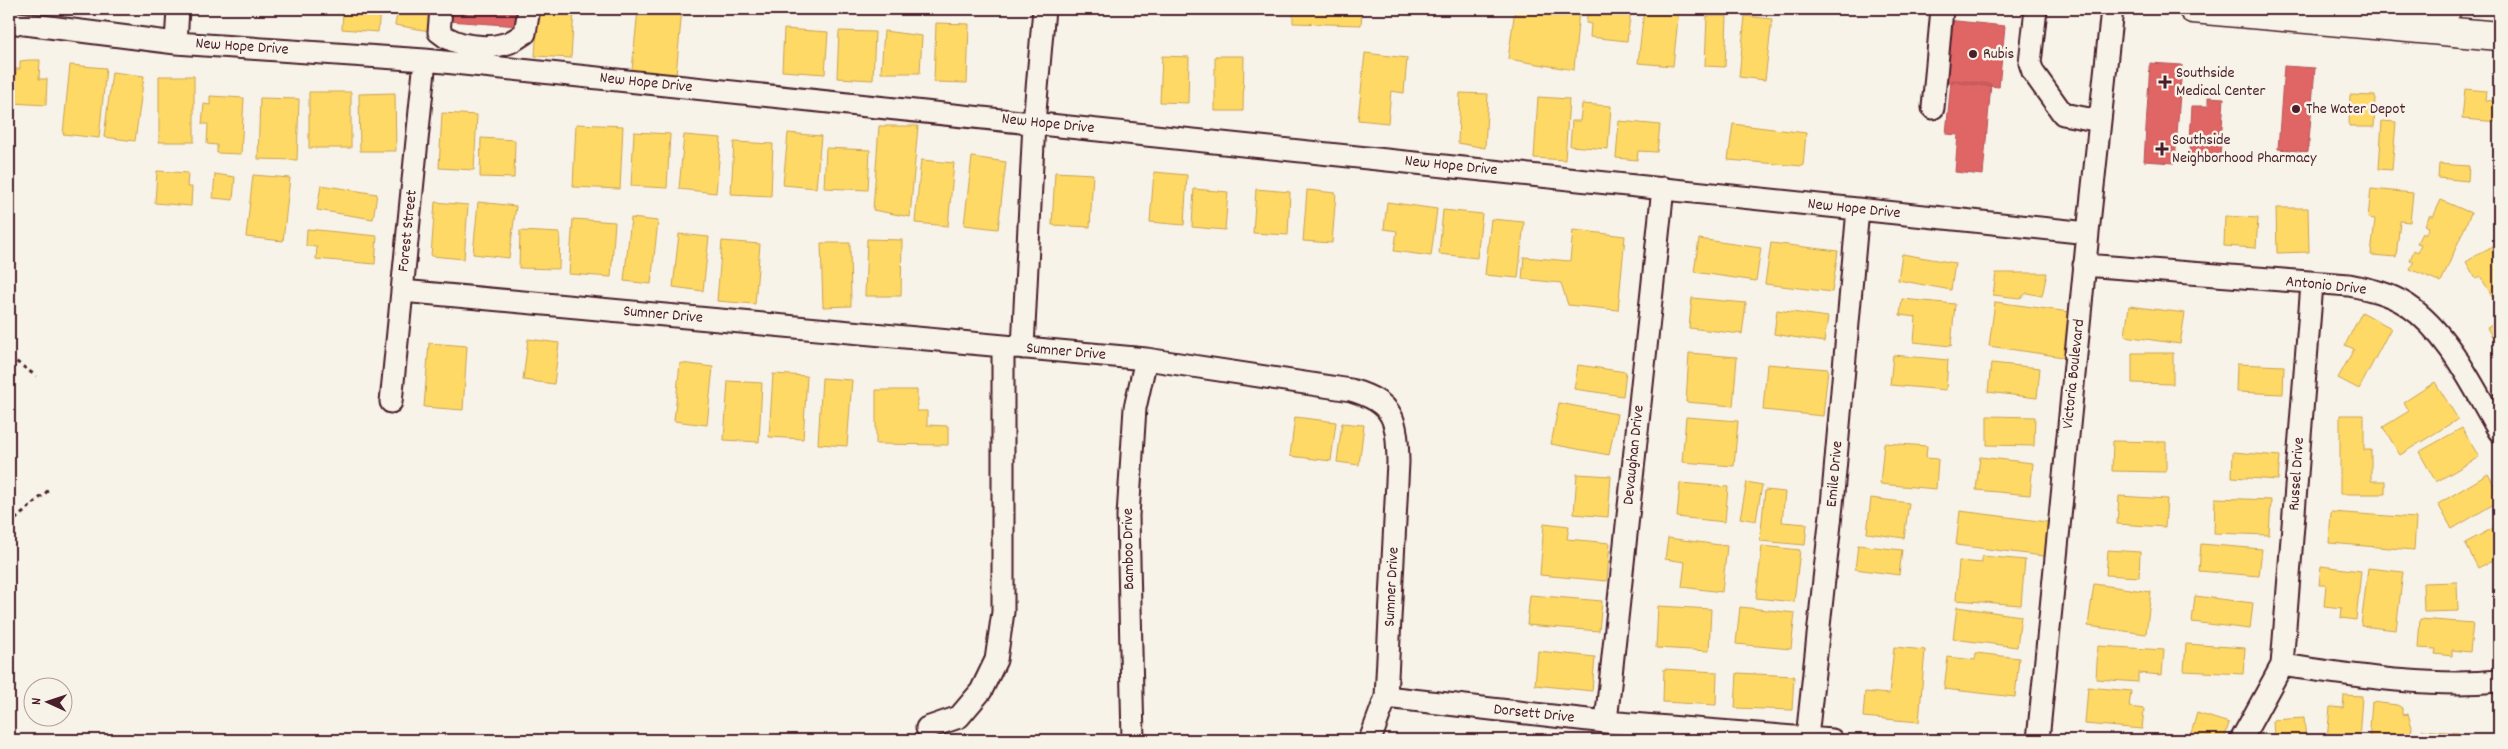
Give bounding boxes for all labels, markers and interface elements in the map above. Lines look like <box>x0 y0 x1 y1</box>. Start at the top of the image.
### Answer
street label: New Hope Drive <box>195 32 289 62</box>
place label: Rubis <box>1983 43 2015 66</box>
marker: Rubis <box>1967 48 1979 60</box>
place label: Southside Medical Center <box>2176 62 2266 103</box>
street label: New Hope Drive <box>598 67 694 99</box>
marker: Southside Medical Center <box>2158 75 2172 89</box>
place label: The Water Depot <box>2306 98 2405 121</box>
marker: The Water Depot <box>2290 103 2302 115</box>
street label: New Hope Drive <box>1000 108 1096 140</box>
place label: Southside Neighborhood Pharmacy <box>2172 129 2317 170</box>
marker: Southside Neighborhood Pharmacy <box>2156 143 2168 155</box>
street label: New Hope Drive <box>1403 150 1499 182</box>
street label: Forest Street <box>392 189 424 273</box>
street label: New Hope Drive <box>1806 193 1902 225</box>
street label: Antonio Drive <box>2284 270 2368 302</box>
street label: Sumner Drive <box>622 300 704 330</box>
street label: Victoria Boulevard <box>2057 318 2091 430</box>
street label: Sumner Drive <box>1025 337 1107 367</box>
street label: Devaughan Drive <box>1617 404 1651 506</box>
street label: Russel Drive <box>2283 437 2311 511</box>
street label: Emile Drive <box>1821 440 1849 508</box>
street label: Bamboo Drive <box>1117 508 1141 590</box>
street label: Sumner Drive <box>1378 547 1406 627</box>
north arrow <box>22 676 72 726</box>
text: N <box>27 697 47 705</box>
street label: Dorsett Drive <box>1492 698 1576 730</box>

